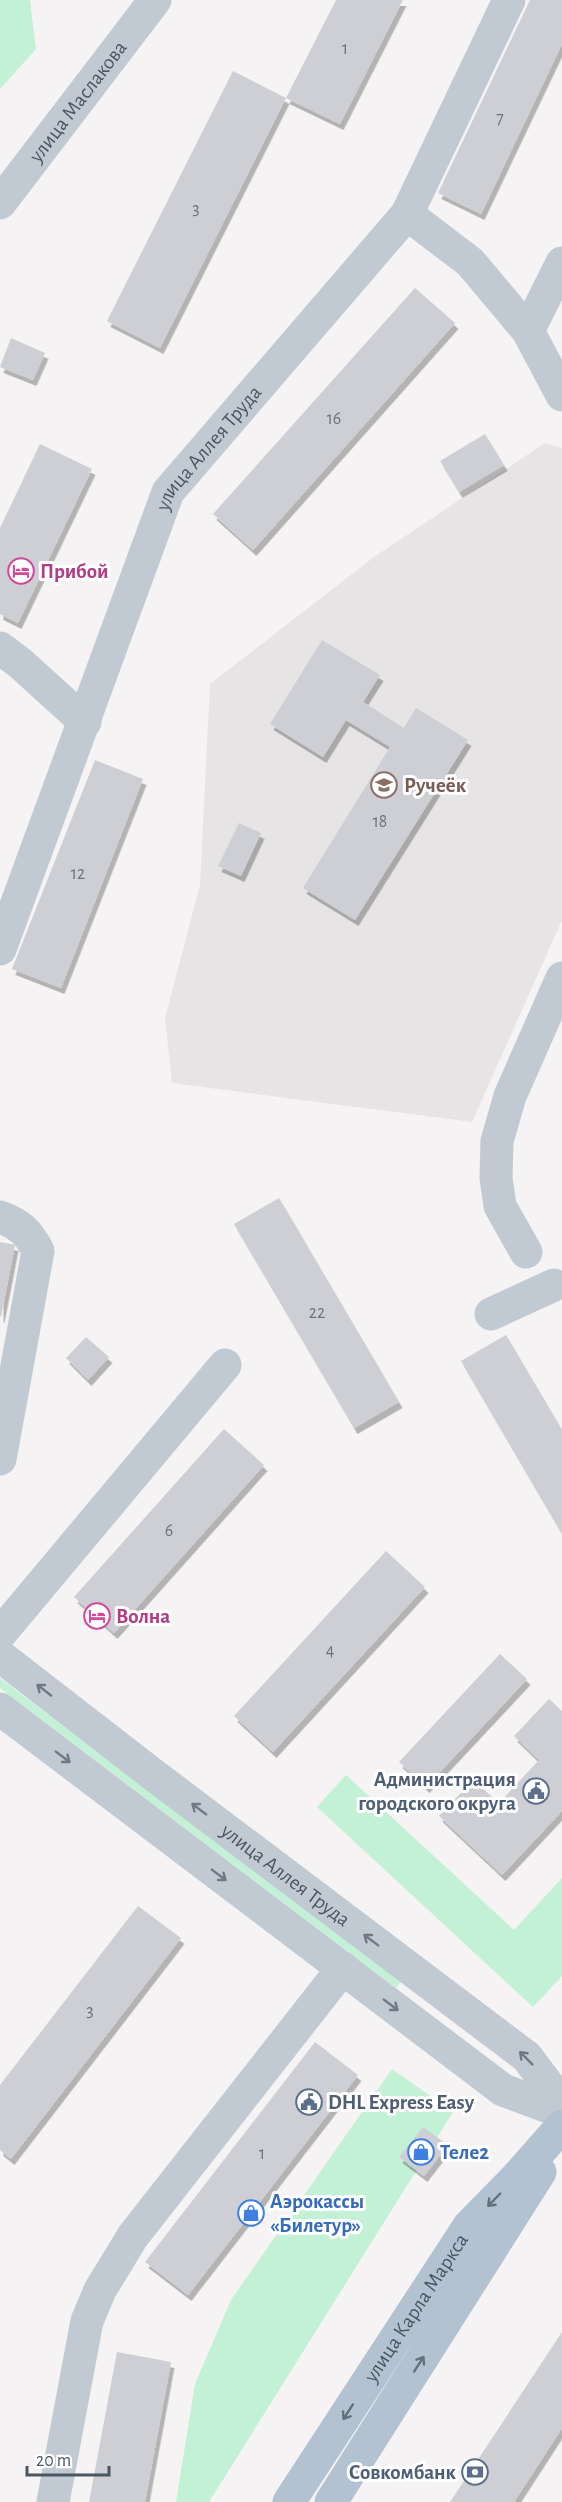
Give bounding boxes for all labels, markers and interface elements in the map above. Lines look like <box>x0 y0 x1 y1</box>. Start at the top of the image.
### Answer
street label: улица Маслакова <box>24 36 131 167</box>
house number: 1 <box>342 40 348 58</box>
house number: 7 <box>496 110 504 128</box>
house number: 3 <box>192 200 200 218</box>
street label: улица Аллея Труда <box>151 381 266 514</box>
house number: 16 <box>327 410 341 428</box>
hotel icon: Прибой <box>6 556 36 586</box>
place label: Прибой <box>40 561 108 582</box>
school or university icon: Ручеёк <box>369 770 399 800</box>
place label: Ручеёк <box>404 775 467 796</box>
house number: 18 <box>373 813 387 831</box>
house number: 12 <box>71 865 85 883</box>
house number: 22 <box>309 1304 325 1322</box>
house number: 6 <box>165 1522 173 1540</box>
hotel icon: Волна <box>82 1601 112 1631</box>
place label: Волна <box>116 1606 170 1627</box>
house number: 4 <box>326 1642 335 1660</box>
one-way arrow <box>37 1684 53 1697</box>
one-way arrow <box>55 1751 71 1764</box>
place label: Администрация городского округа <box>358 1769 516 1814</box>
public building icon: Администрация городского округа <box>521 1776 551 1806</box>
one-way arrow <box>191 1803 207 1816</box>
street label: улица Аллея Труда <box>217 1819 355 1930</box>
one-way arrow <box>211 1868 227 1881</box>
one-way arrow <box>364 1933 380 1946</box>
one-way arrow <box>383 1999 399 2011</box>
house number: 3 <box>86 2002 94 2020</box>
one-way arrow <box>519 2050 533 2065</box>
public building icon: DHL Express Easy <box>294 2087 324 2117</box>
place label: DHL Express Easy <box>328 2092 475 2113</box>
shop icon: Теле2 <box>406 2137 436 2167</box>
place label: Теле2 <box>440 2142 489 2163</box>
house number: 1 <box>259 2145 265 2163</box>
place label: Аэрокассы «Билетур» <box>270 2191 364 2236</box>
one-way arrow <box>487 2193 502 2208</box>
shop icon: Аэрокассы «Билетур» <box>236 2198 266 2228</box>
street label: улица Карла Маркса <box>359 2229 472 2387</box>
one-way arrow <box>413 2357 425 2373</box>
one-way arrow <box>342 2403 354 2420</box>
scale bar <box>27 2439 110 2477</box>
text: 20 m <box>36 2452 71 2470</box>
bank icon: Совкомбанк <box>460 2457 490 2487</box>
place label: Совкомбанк <box>349 2462 457 2483</box>

